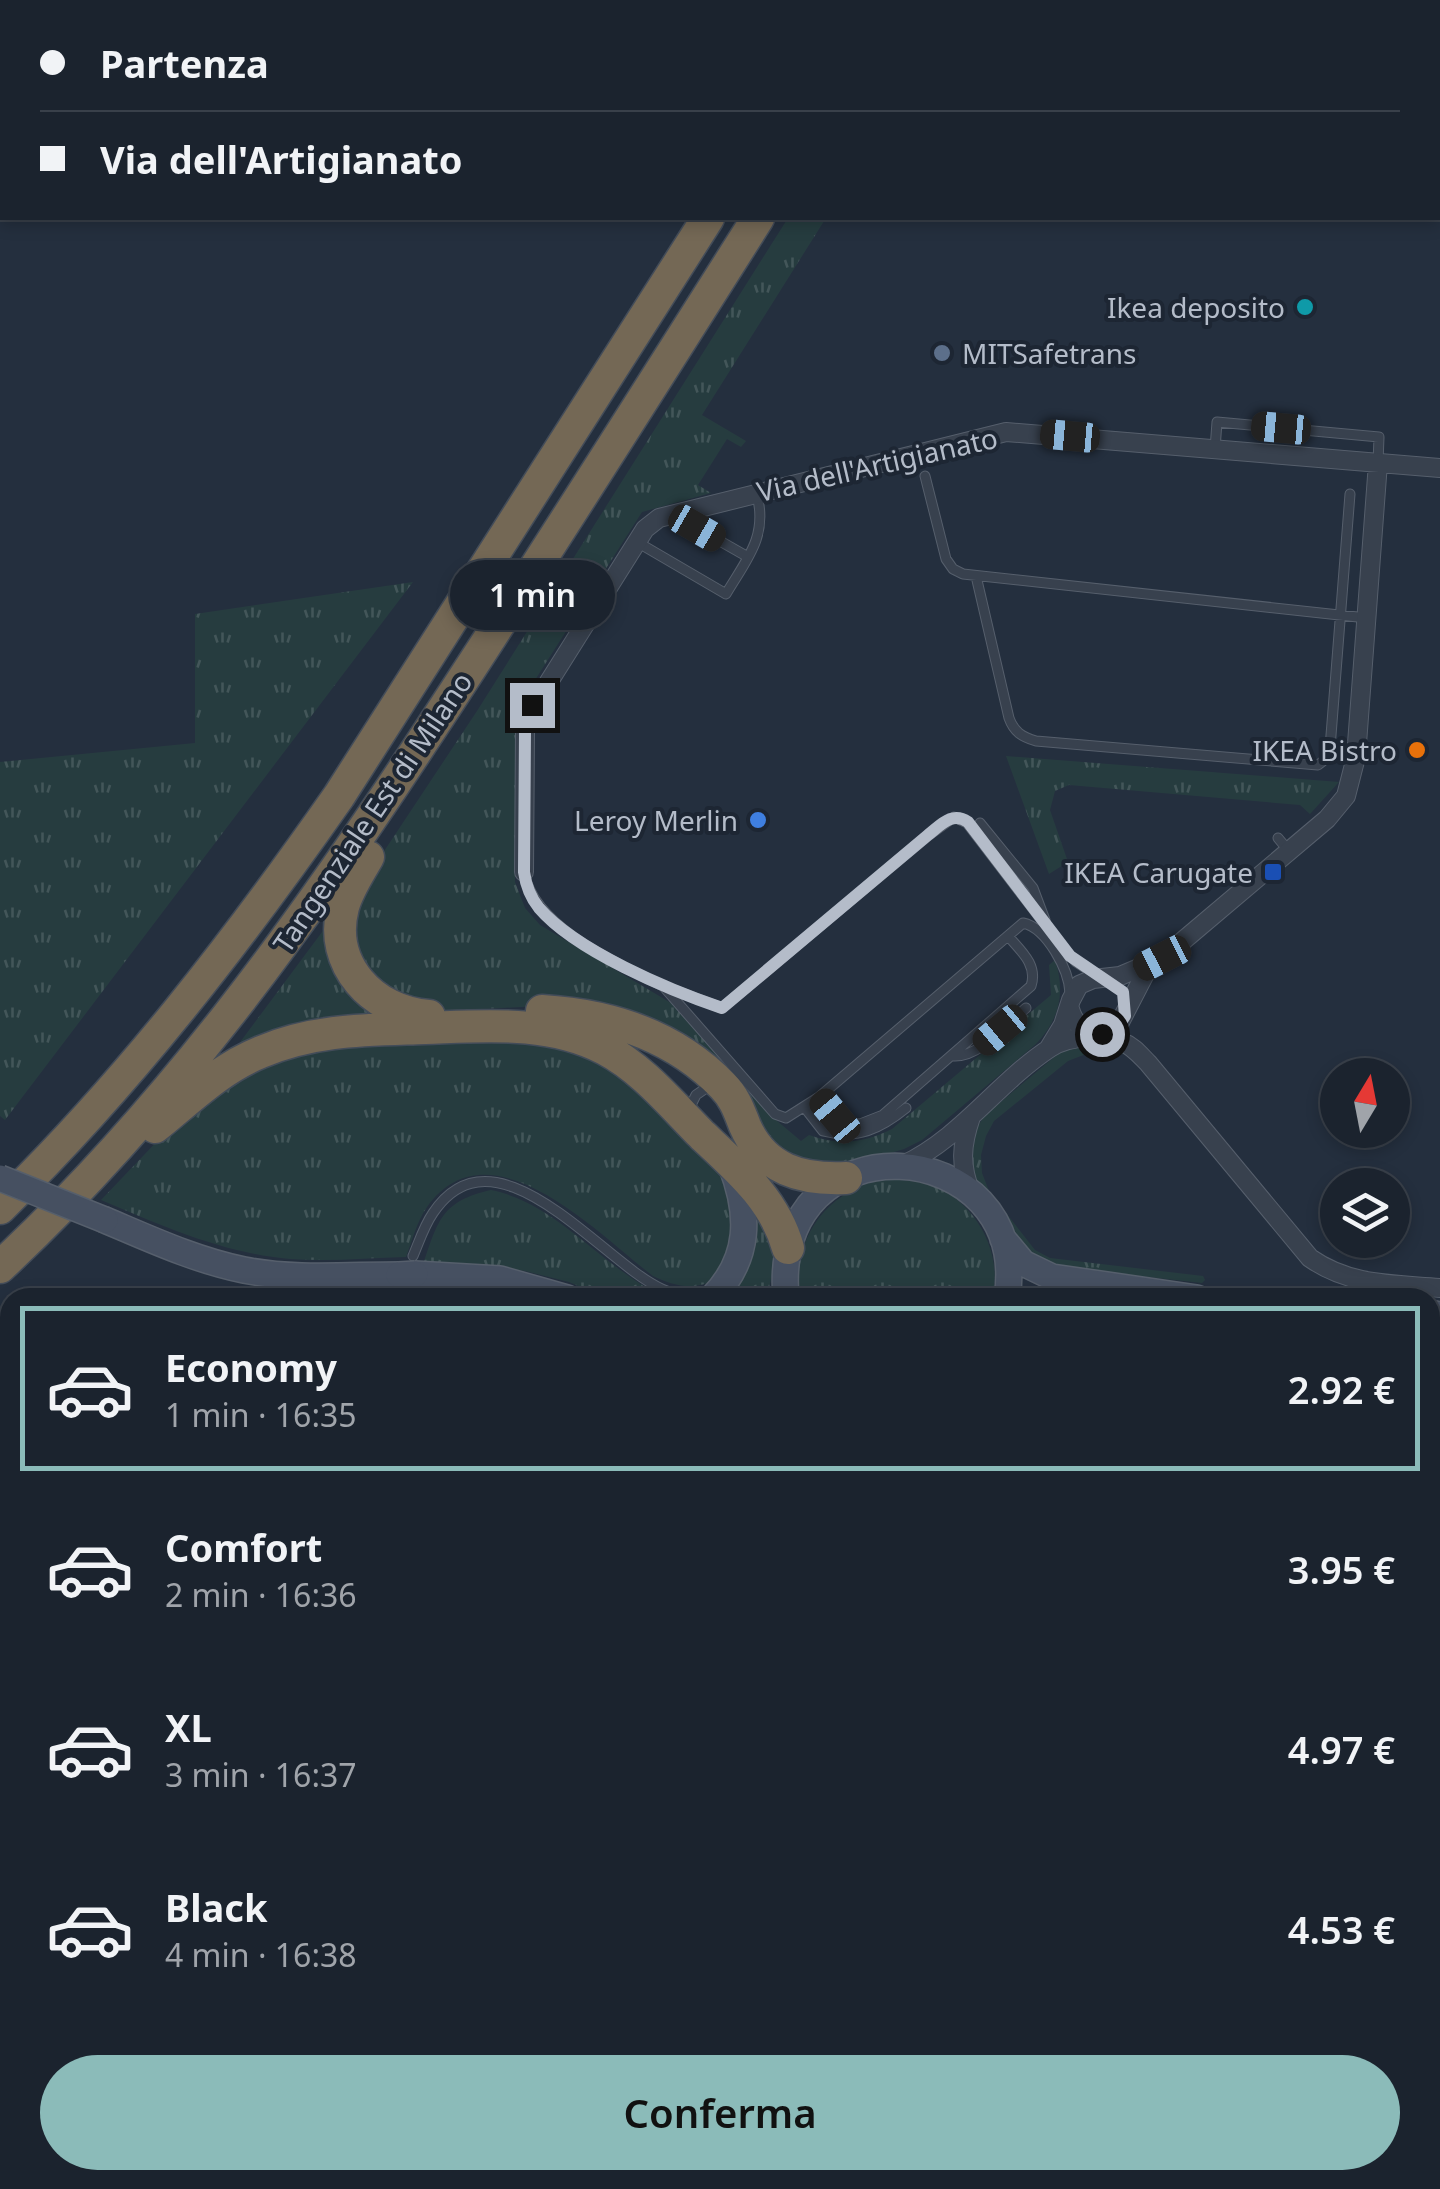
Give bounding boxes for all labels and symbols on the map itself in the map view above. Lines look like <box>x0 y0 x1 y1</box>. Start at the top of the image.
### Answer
place label: Ikea deposito <box>1107 288 1285 326</box>
marker: Ikea deposito <box>1294 296 1316 318</box>
place label: MITSafetrans <box>962 334 1137 372</box>
marker: MITSafetrans <box>931 342 953 364</box>
car <box>1250 410 1312 446</box>
street label: Via dell'Artigianato <box>753 418 1001 510</box>
car <box>1039 418 1101 454</box>
car <box>664 500 730 556</box>
callout: 1 min <box>450 560 614 630</box>
street label: Tangenziale Est di Milano <box>264 664 480 960</box>
route end <box>510 683 555 728</box>
place label: IKEA Bistro <box>1253 731 1397 769</box>
marker: IKEA Bistro <box>1406 739 1428 761</box>
place label: Leroy Merlin <box>574 801 738 839</box>
marker: Leroy Merlin <box>747 809 769 831</box>
place label: IKEA Carugate <box>1064 853 1253 891</box>
marker: IKEA Carugate <box>1262 861 1284 883</box>
car <box>1128 931 1196 985</box>
car <box>967 999 1033 1061</box>
route start <box>1080 1012 1125 1057</box>
north arrow <box>1320 1058 1410 1148</box>
car <box>804 1083 866 1149</box>

